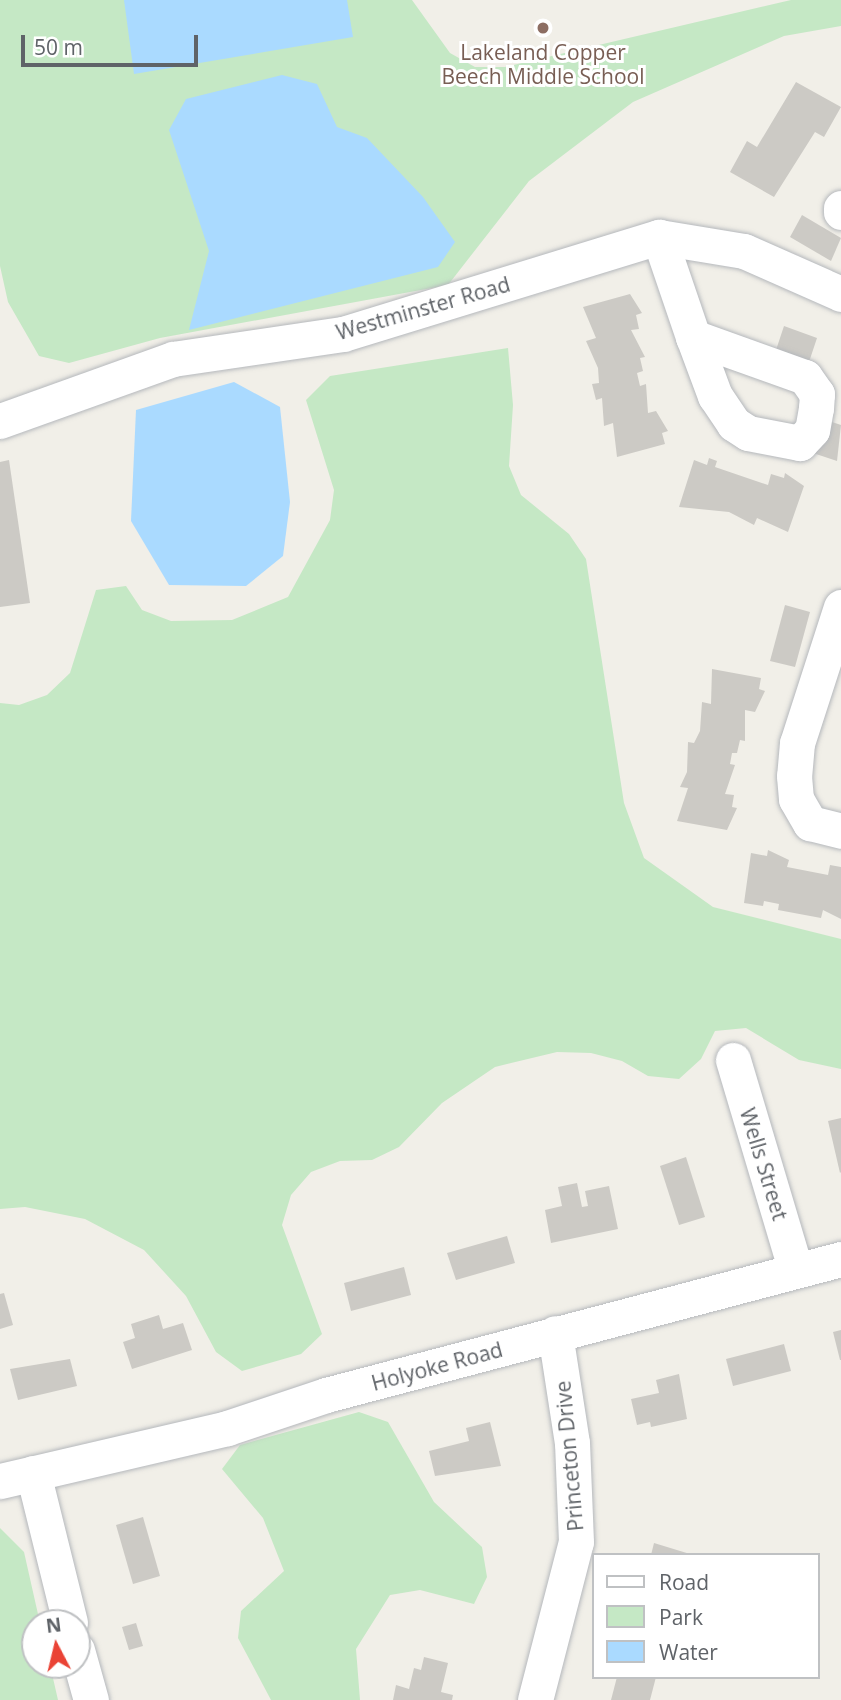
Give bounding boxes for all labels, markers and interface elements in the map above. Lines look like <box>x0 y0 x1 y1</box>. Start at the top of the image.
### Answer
marker: Lakeland Copper Beech Middle School <box>535 20 551 36</box>
scale bar <box>24 21 201 65</box>
text: 50 m <box>34 33 83 61</box>
place label: Lakeland Copper Beech Middle School <box>442 39 644 89</box>
street label: Westminster Road <box>333 271 513 345</box>
street label: Wells Street <box>735 1105 793 1223</box>
street label: Holyoke Road <box>369 1336 505 1396</box>
street label: Princeton Drive <box>550 1380 588 1532</box>
legend <box>592 1553 820 1679</box>
text: Road <box>659 1568 709 1596</box>
text: Park <box>659 1603 703 1631</box>
north arrow <box>21 1609 91 1679</box>
text: N <box>44 1611 63 1639</box>
text: Water <box>659 1638 718 1666</box>

